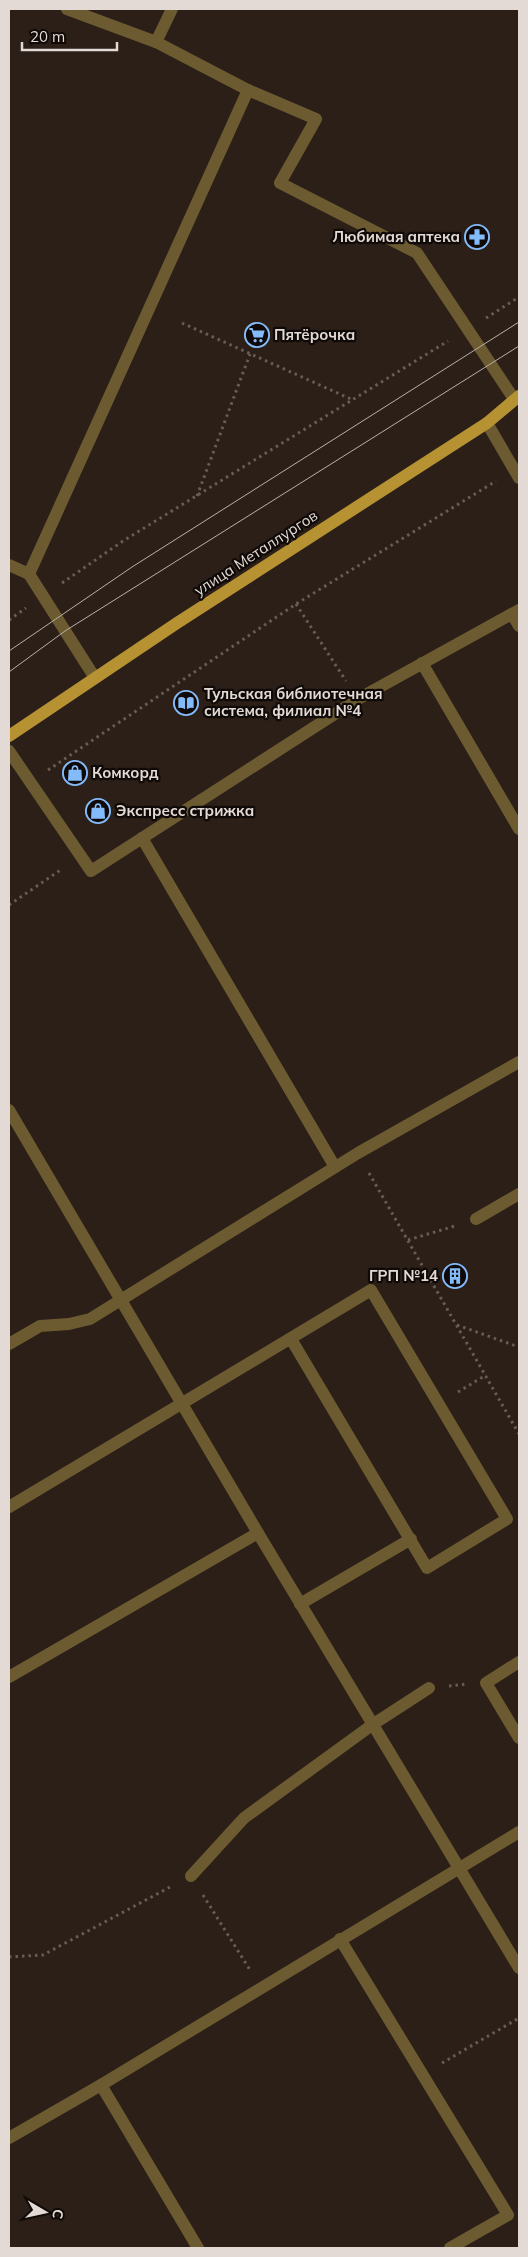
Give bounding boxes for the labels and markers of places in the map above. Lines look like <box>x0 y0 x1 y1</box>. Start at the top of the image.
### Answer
pharmacy icon: Любимая аптека <box>464 224 490 250</box>
place label: Любимая аптека <box>333 227 460 246</box>
supermarket icon: Пятёрочка <box>244 322 270 348</box>
place label: Пятёрочка <box>274 325 355 344</box>
place label: Тульская библиотечная система, филиал №4 <box>204 684 383 720</box>
library icon: Тульская библиотечная система, филиал №4 <box>173 690 199 716</box>
shop icon: Комкорд <box>62 760 88 786</box>
place label: Комкорд <box>92 763 159 782</box>
shop icon: Экспресс стрижка <box>85 798 111 824</box>
place label: Экспресс стрижка <box>116 801 254 820</box>
building icon: ГРП №14 <box>442 1263 468 1289</box>
place label: ГРП №14 <box>369 1266 438 1285</box>

